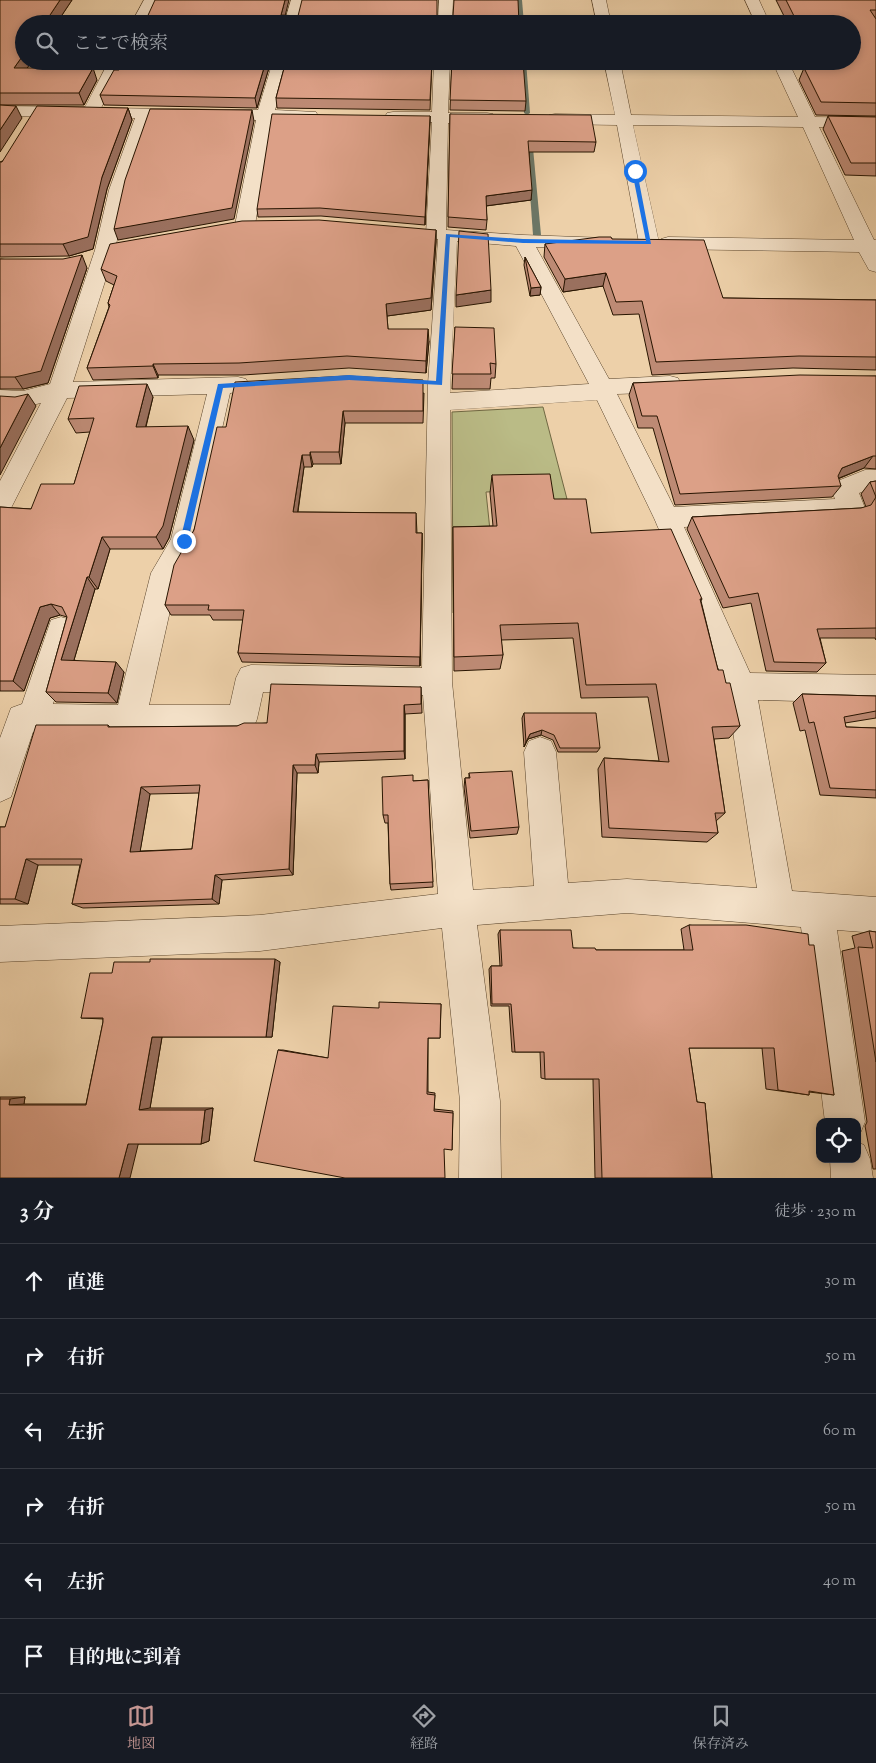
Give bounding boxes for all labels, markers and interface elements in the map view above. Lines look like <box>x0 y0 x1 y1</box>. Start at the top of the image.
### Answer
search box <box>15 15 861 70</box>
icon: search <box>33 29 61 57</box>
text: ここで検索 <box>73 31 168 58</box>
route start <box>624 160 647 183</box>
route end <box>173 530 196 553</box>
map controls <box>816 1118 861 1163</box>
button: locate <box>816 1118 861 1163</box>
text: 3 分 <box>20 1198 54 1228</box>
text: 徒歩 · 230 m <box>774 1201 856 1224</box>
icon: ahead <box>20 1267 48 1295</box>
text: 直進 <box>67 1270 105 1297</box>
text: 30 m <box>825 1270 856 1293</box>
icon: right <box>20 1342 48 1370</box>
text: 右折 <box>67 1345 105 1372</box>
text: 50 m <box>825 1345 856 1368</box>
icon: left <box>20 1417 48 1445</box>
text: 左折 <box>67 1420 105 1447</box>
text: 60 m <box>823 1420 856 1443</box>
icon: right <box>20 1492 48 1520</box>
text: 右折 <box>67 1495 105 1522</box>
text: 50 m <box>825 1495 856 1518</box>
icon: left <box>20 1567 48 1595</box>
text: 左折 <box>67 1570 105 1597</box>
text: 40 m <box>823 1570 856 1593</box>
icon: arrive <box>20 1642 48 1670</box>
text: 目的地に到着 <box>67 1645 181 1672</box>
tab: 地図 <box>127 1702 155 1755</box>
tab: 経路 <box>410 1702 438 1755</box>
tab: 保存済み <box>693 1702 749 1755</box>

